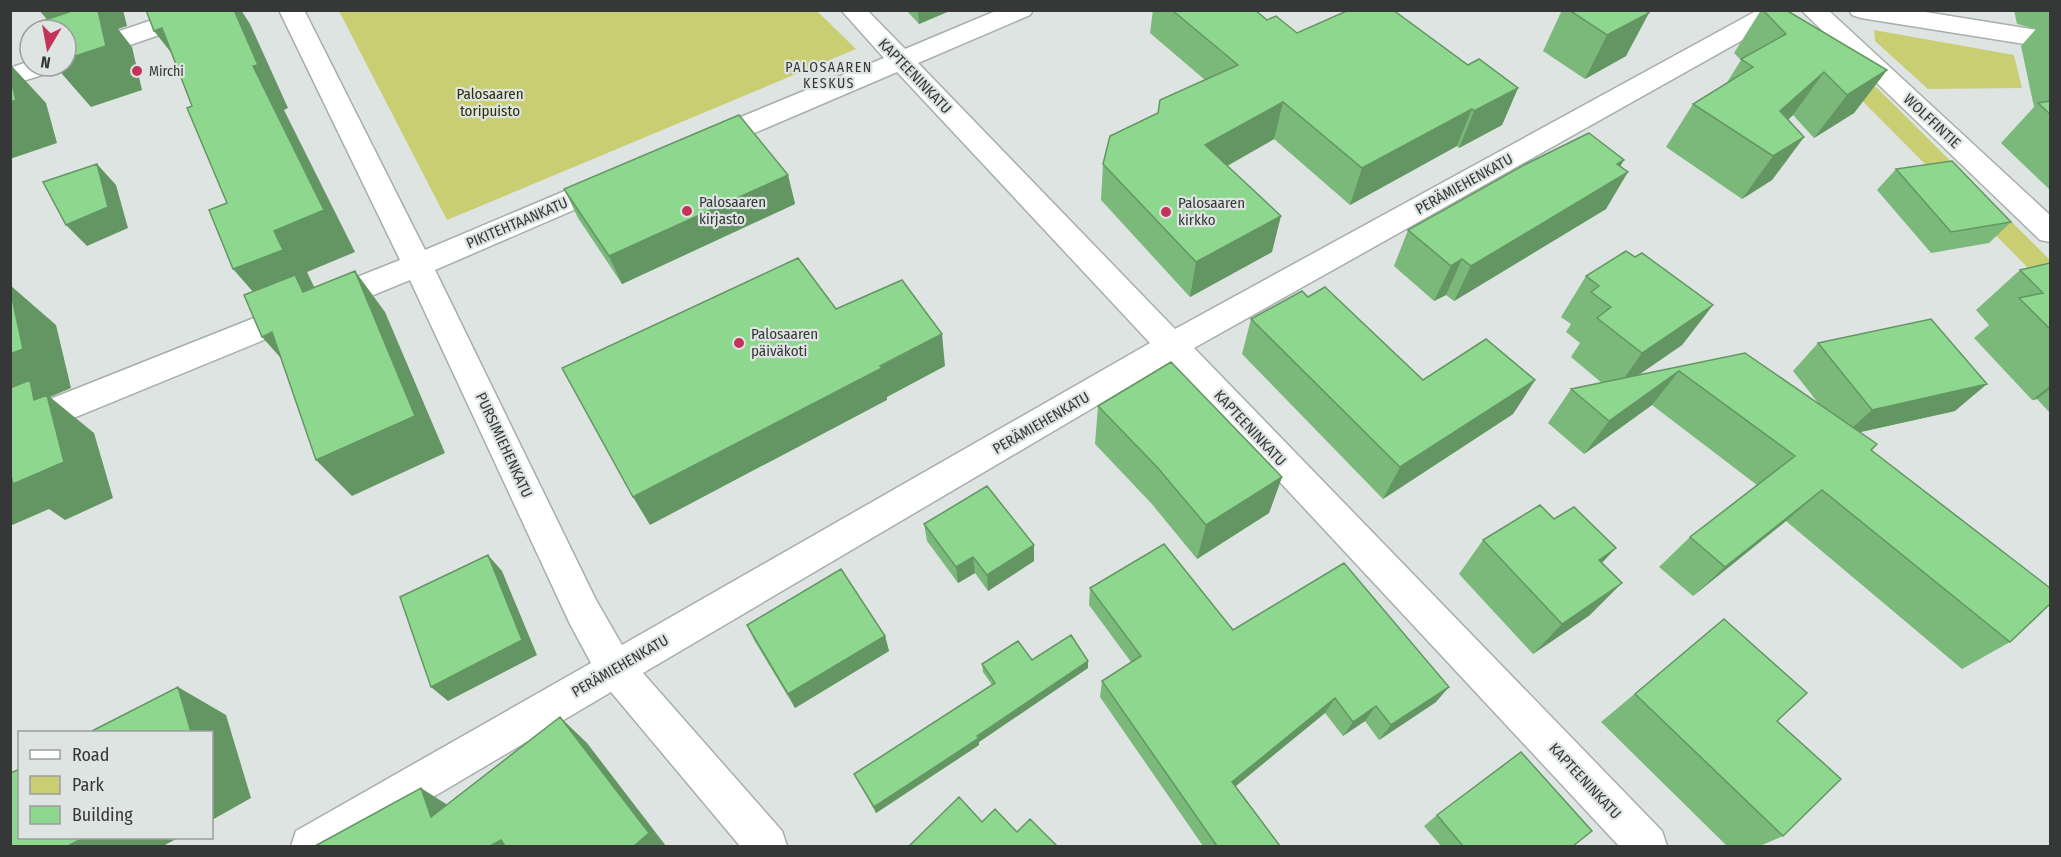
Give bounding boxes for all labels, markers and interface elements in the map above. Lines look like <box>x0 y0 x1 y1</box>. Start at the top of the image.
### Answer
north arrow <box>18 18 78 78</box>
street label: KAPTEENINKATU <box>875 35 955 117</box>
text: N <box>39 52 52 72</box>
district label: PALOSAAREN KESKUS <box>785 59 873 92</box>
place label: Mirchi <box>149 63 184 80</box>
marker: Mirchi <box>130 64 144 78</box>
park label: Palosaaren toripuisto <box>456 85 524 120</box>
street label: WOLFFINTIE <box>1900 90 1964 152</box>
street label: PERÄMIEHENKATU <box>1412 150 1516 218</box>
street label: PIKITEHTAANKATU <box>463 193 571 253</box>
place label: Palosaaren kirjasto <box>699 193 766 228</box>
place label: Palosaaren kirkko <box>1178 194 1245 229</box>
marker: Palosaaren kirjasto <box>680 204 694 218</box>
marker: Palosaaren kirkko <box>1159 205 1173 219</box>
place label: Palosaaren päiväkoti <box>751 325 818 360</box>
marker: Palosaaren päiväkoti <box>732 336 746 350</box>
street label: KAPTEENINKATU <box>1210 386 1290 470</box>
street label: PERÄMIEHENKATU <box>989 388 1093 458</box>
street label: PURSIMIEHENKATU <box>472 390 536 500</box>
street label: PERÄMIEHENKATU <box>568 631 672 701</box>
legend <box>18 731 213 839</box>
street label: KAPTEENINKATU <box>1545 739 1625 823</box>
text: Road <box>72 744 109 766</box>
text: Park <box>72 774 105 796</box>
text: Building <box>72 804 133 826</box>

